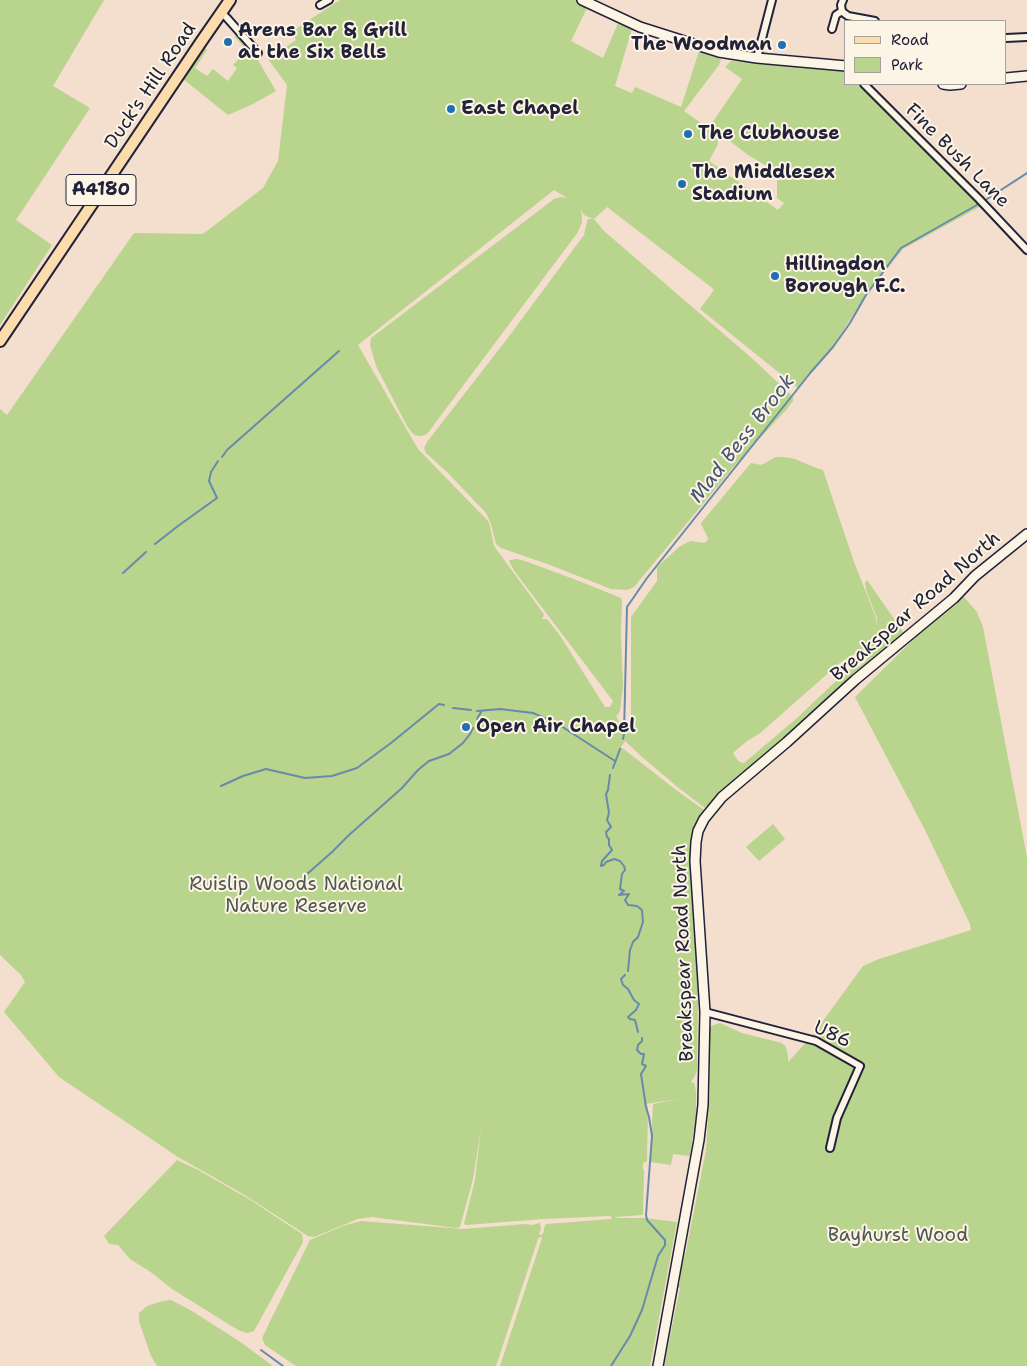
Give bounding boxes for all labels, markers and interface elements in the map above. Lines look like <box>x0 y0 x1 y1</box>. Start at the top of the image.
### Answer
street label: Duck's Hill Road <box>100 19 202 153</box>
place label: Arens Bar & Grill at the Six Bells <box>238 20 407 64</box>
legend <box>844 20 1007 85</box>
text: Road <box>891 30 929 50</box>
place label: The Woodman <box>631 34 772 56</box>
marker: Arens Bar & Grill at the Six Bells <box>222 36 234 48</box>
marker: The Woodman <box>776 39 788 51</box>
text: Park <box>891 55 923 75</box>
place label: East Chapel <box>461 98 579 120</box>
street label: Fine Bush Lane <box>900 99 1014 213</box>
marker: East Chapel <box>445 103 457 115</box>
place label: The Clubhouse <box>698 123 840 145</box>
marker: The Clubhouse <box>682 128 694 140</box>
place label: The Middlesex Stadium <box>692 162 835 206</box>
road number: A4180 <box>66 174 136 206</box>
marker: The Middlesex Stadium <box>676 178 688 190</box>
place label: Hillingdon Borough F.C. <box>785 254 906 298</box>
marker: Hillingdon Borough F.C. <box>769 270 781 282</box>
water label: Mad Bess Brook <box>685 370 801 508</box>
street label: Breakspear Road North <box>826 527 1006 687</box>
place label: Open Air Chapel <box>476 716 636 738</box>
marker: Open Air Chapel <box>460 721 472 733</box>
street label: Breakspear Road North <box>669 844 699 1062</box>
park label: Ruislip Woods National Nature Reserve <box>189 874 403 918</box>
street label: U86 <box>810 1016 854 1054</box>
park label: Bayhurst Wood <box>828 1225 968 1247</box>

